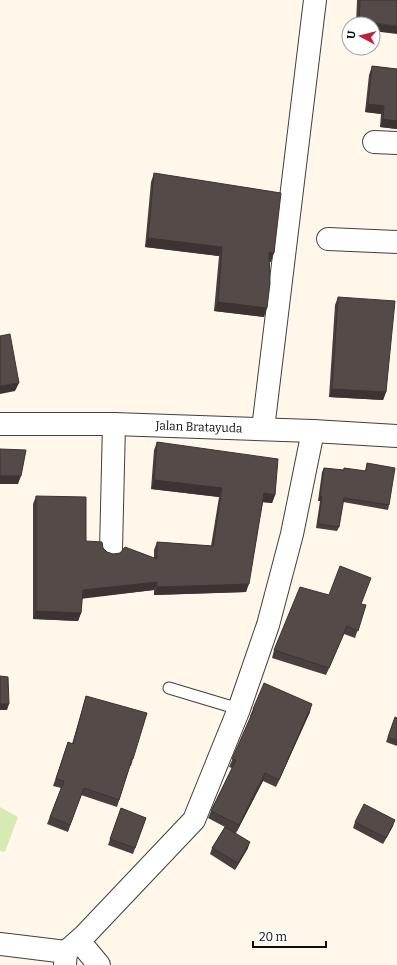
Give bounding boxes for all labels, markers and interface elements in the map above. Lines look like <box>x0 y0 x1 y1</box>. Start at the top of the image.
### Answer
north arrow <box>341 16 381 56</box>
text: U <box>345 30 359 40</box>
street label: Jalan Bratayuda <box>154 418 243 436</box>
scale bar <box>253 923 326 949</box>
text: 20 m <box>259 930 288 944</box>

